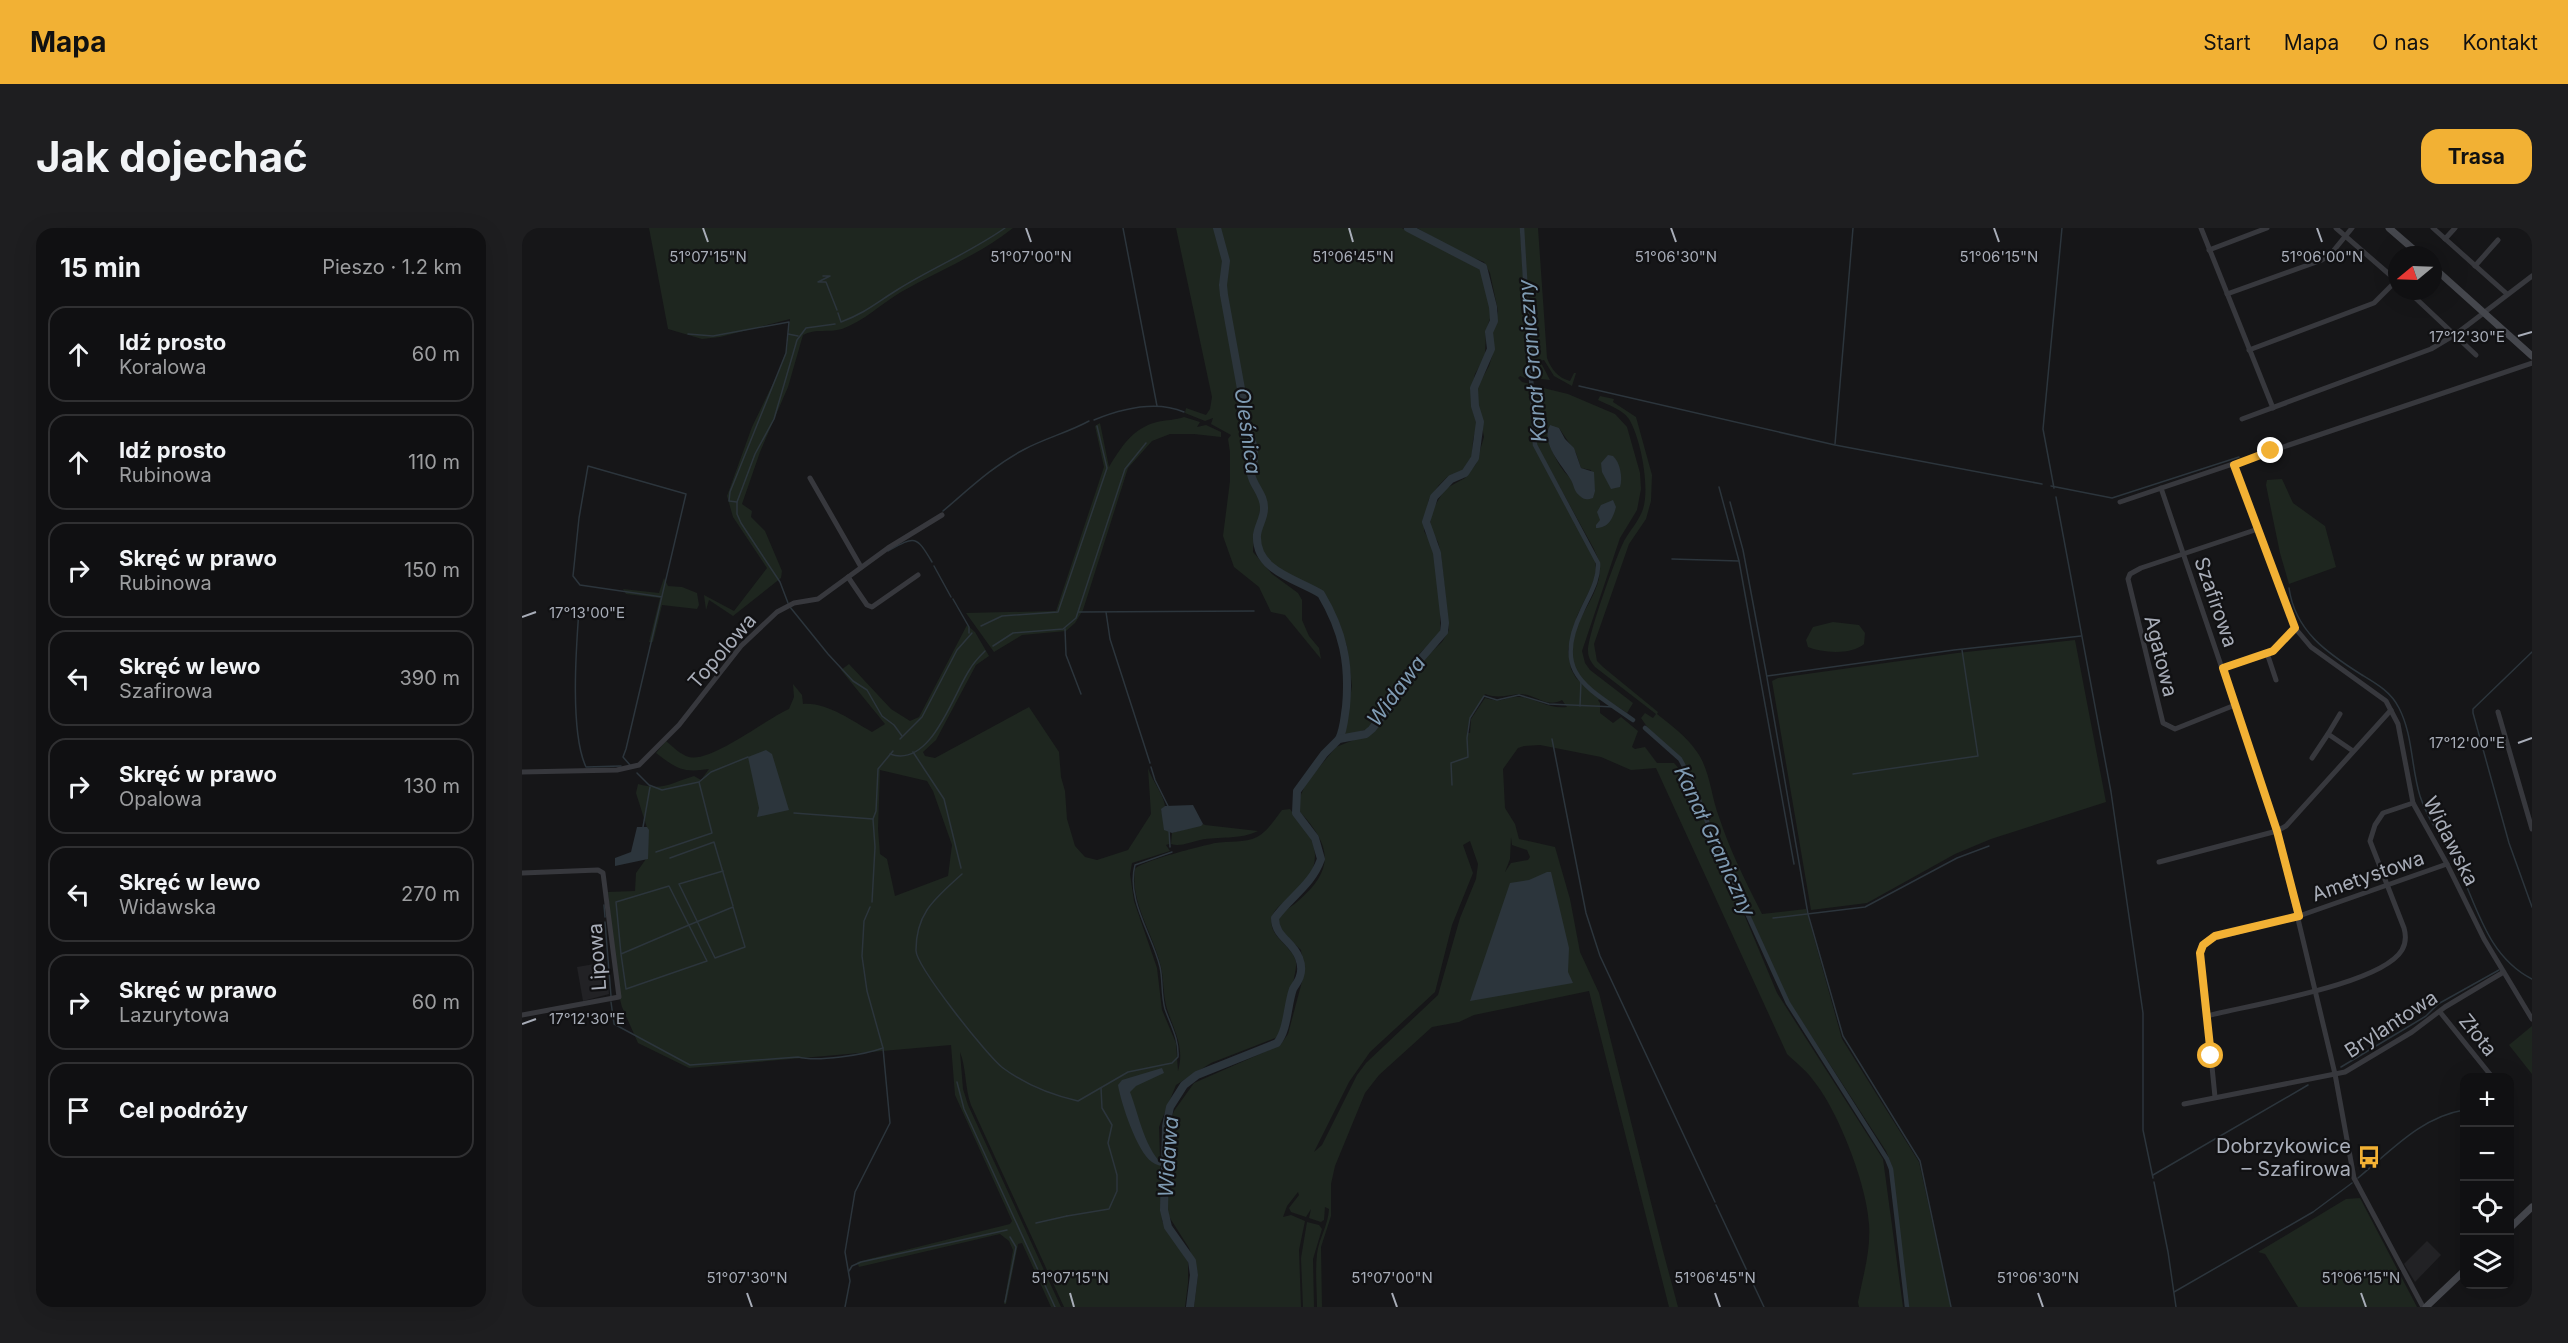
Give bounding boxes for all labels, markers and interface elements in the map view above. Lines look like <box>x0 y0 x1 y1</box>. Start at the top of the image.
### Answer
text: Mapa <box>30 25 107 59</box>
text: Start <box>2203 30 2251 55</box>
text: Mapa <box>2284 30 2339 55</box>
text: O nas <box>2372 30 2430 55</box>
text: Kontakt <box>2463 30 2538 55</box>
button: Trasa <box>2421 129 2532 184</box>
text: Jak dojechać <box>36 131 308 182</box>
north arrow <box>2388 246 2442 300</box>
text: 51°07'15"N <box>669 247 747 266</box>
text: 51°07'00"N <box>990 247 1072 266</box>
text: 51°06'45"N <box>1312 247 1394 266</box>
text: 51°06'30"N <box>1635 247 1717 266</box>
text: 51°06'15"N <box>1960 247 2038 266</box>
text: 51°06'00"N <box>2281 247 2363 266</box>
text: 15 min <box>60 252 141 283</box>
text: Pieszo · 1.2 km <box>322 255 462 279</box>
water label: Kanał Graniczny <box>1512 277 1552 443</box>
text: 17°12'30"E <box>2429 327 2505 346</box>
text: Idź prosto <box>119 329 226 355</box>
icon: ahead <box>62 338 95 371</box>
text: 60 m <box>412 342 460 366</box>
text: Koralowa <box>119 355 206 379</box>
water label: Oleśnica <box>1230 386 1266 476</box>
text: Idź prosto <box>119 437 226 463</box>
route end <box>2257 437 2283 463</box>
icon: ahead <box>62 446 95 479</box>
text: 110 m <box>408 450 460 474</box>
text: Rubinowa <box>119 463 212 487</box>
text: Skręć w prawo <box>119 545 277 571</box>
icon: right <box>62 554 95 587</box>
street label: Szafirowa <box>2189 554 2243 650</box>
text: 150 m <box>404 558 460 582</box>
text: Rubinowa <box>119 571 212 595</box>
text: 17°13'00"E <box>549 603 625 622</box>
street label: Topolowa <box>683 609 761 693</box>
street label: Agatowa <box>2139 613 2183 699</box>
water label: Widawa <box>1362 651 1430 731</box>
text: Skręć w lewo <box>119 653 260 679</box>
icon: left <box>62 662 95 695</box>
text: 390 m <box>399 666 460 690</box>
text: Szafirowa <box>119 679 213 703</box>
text: 17°12'00"E <box>2429 733 2505 752</box>
text: Skręć w prawo <box>119 761 277 787</box>
water label: Kanał Graniczny <box>1669 762 1761 921</box>
icon: right <box>62 770 95 803</box>
text: 130 m <box>404 774 460 798</box>
text: Opalowa <box>119 787 202 811</box>
street label: Widawska <box>2418 792 2484 890</box>
street label: Ametystowa <box>2309 846 2427 906</box>
text: Skręć w lewo <box>119 869 260 895</box>
icon: left <box>62 878 95 911</box>
text: 270 m <box>401 882 460 906</box>
text: Widawska <box>119 895 216 919</box>
street label: Lipowa <box>583 922 611 992</box>
text: Skręć w prawo <box>119 977 277 1003</box>
street label: Brylantowa <box>2340 985 2442 1063</box>
icon: right <box>62 986 95 1019</box>
text: 60 m <box>412 990 460 1014</box>
text: Lazurytowa <box>119 1003 229 1027</box>
text: 17°12'30"E <box>549 1009 625 1028</box>
street label: Złota <box>2454 1009 2502 1061</box>
route start <box>2197 1042 2223 1068</box>
map controls <box>2460 1073 2514 1289</box>
button: + <box>2460 1073 2514 1127</box>
icon: arrive <box>62 1094 95 1127</box>
text: Cel podróży <box>119 1097 248 1123</box>
water label: Widawa <box>1153 1115 1183 1198</box>
button: − <box>2460 1127 2514 1181</box>
place label: Dobrzykowice – Szafirowa <box>2216 1134 2351 1181</box>
bus stop icon: Dobrzykowice – Szafirowa <box>2356 1144 2382 1170</box>
button: locate <box>2460 1181 2514 1235</box>
button: layers <box>2460 1235 2514 1289</box>
text: 51°07'30"N <box>706 1268 788 1287</box>
text: 51°07'15"N <box>1031 1268 1109 1287</box>
text: 51°07'00"N <box>1351 1268 1433 1287</box>
text: 51°06'45"N <box>1674 1268 1756 1287</box>
text: 51°06'30"N <box>1997 1268 2079 1287</box>
text: 51°06'15"N <box>2322 1268 2400 1287</box>

